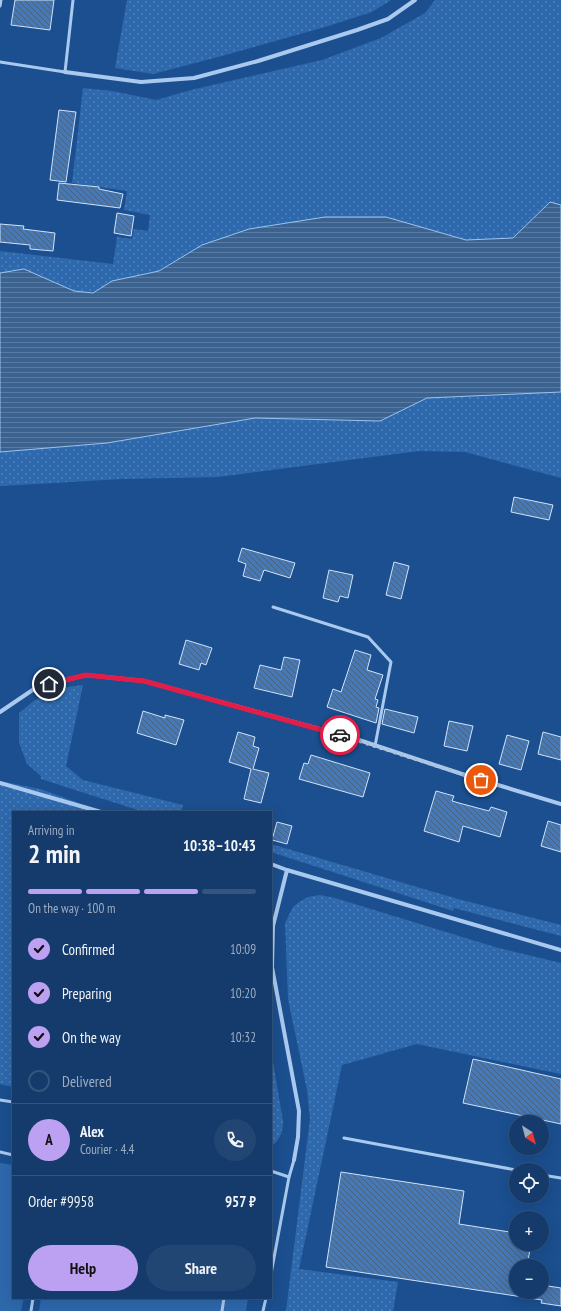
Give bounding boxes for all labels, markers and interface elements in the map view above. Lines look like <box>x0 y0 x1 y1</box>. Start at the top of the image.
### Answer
pin <box>32 667 66 701</box>
icon: home <box>38 673 60 695</box>
courier <box>320 715 360 755</box>
icon: car <box>329 724 351 746</box>
pin <box>464 763 498 797</box>
icon: bag <box>470 769 492 791</box>
text: Arriving in <box>28 822 75 839</box>
text: 10:38–10:43 <box>183 836 256 855</box>
text: 2 min <box>28 837 81 870</box>
text: On the way · 100 m <box>28 900 115 917</box>
icon: check <box>28 938 50 960</box>
text: Confirmed <box>62 940 115 959</box>
text: 10:09 <box>230 941 256 958</box>
icon: check <box>28 982 50 1004</box>
text: Preparing <box>62 984 112 1003</box>
text: 10:20 <box>230 985 256 1002</box>
icon: check <box>28 1026 50 1048</box>
text: On the way <box>62 1028 121 1047</box>
text: 10:32 <box>230 1029 256 1046</box>
text: Delivered <box>62 1072 112 1091</box>
north arrow <box>509 1115 549 1155</box>
map controls <box>509 1115 549 1299</box>
button: phone <box>214 1119 256 1161</box>
text: Alex <box>80 1122 104 1141</box>
text: A <box>45 1130 53 1149</box>
text: Courier · 4.4 <box>80 1141 134 1158</box>
button: locate <box>509 1163 549 1203</box>
text: Order #9958 <box>28 1192 94 1211</box>
text: 957 ₽ <box>225 1192 256 1211</box>
button: + <box>509 1211 549 1251</box>
button: Help <box>28 1245 138 1291</box>
button: Share <box>146 1245 256 1291</box>
button: − <box>509 1259 549 1299</box>

